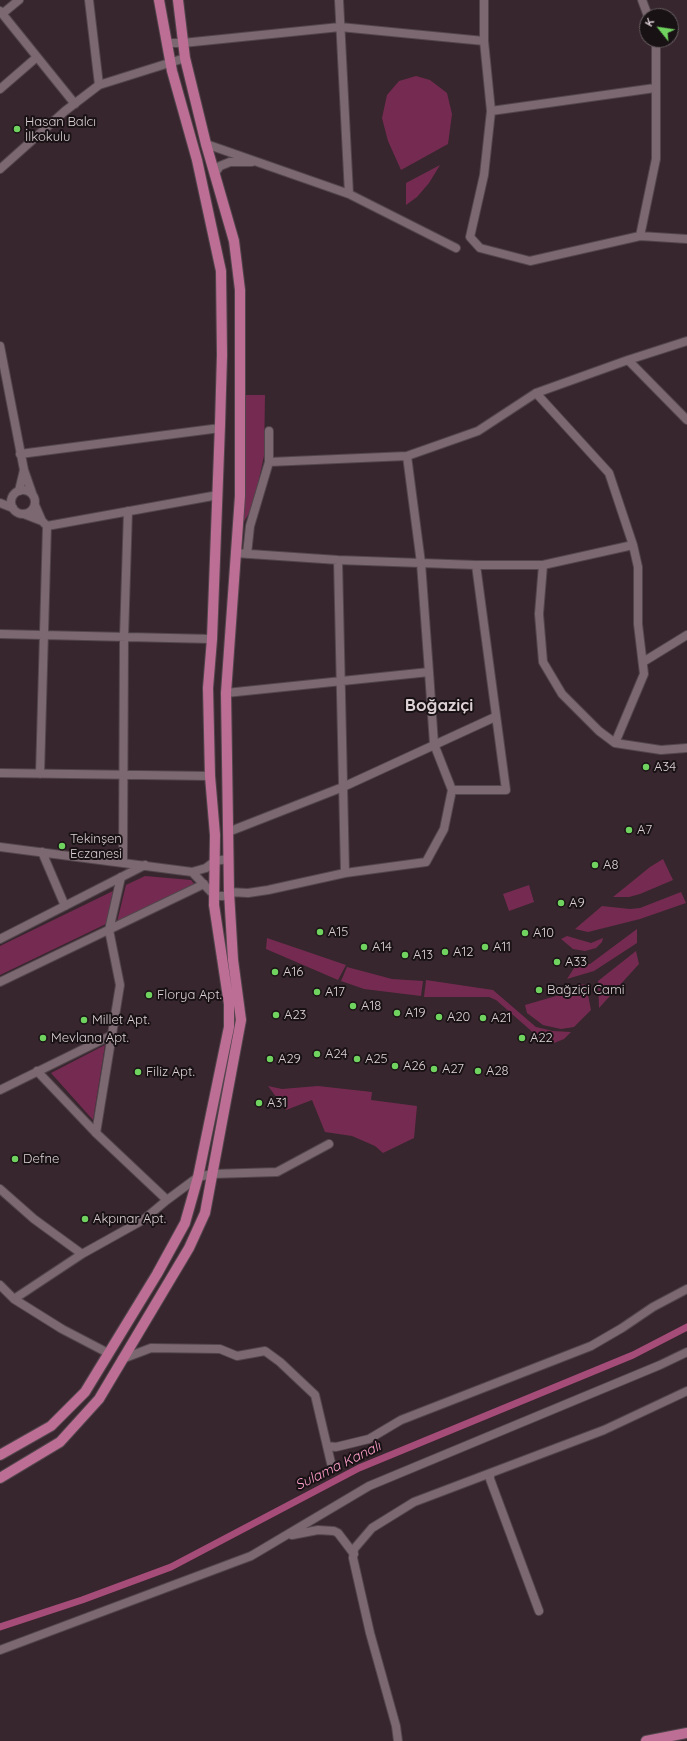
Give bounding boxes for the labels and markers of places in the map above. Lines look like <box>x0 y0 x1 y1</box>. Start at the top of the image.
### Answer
place label: Hasan Balcı İlkokulu <box>25 114 96 145</box>
marker: Hasan Balcı İlkokulu <box>12 124 22 134</box>
place label: A34 <box>654 759 676 775</box>
marker: A34 <box>641 762 651 772</box>
place label: A7 <box>637 822 652 838</box>
marker: A7 <box>624 825 634 835</box>
place label: Tekinşen Eczanesi <box>70 831 122 862</box>
marker: Tekinşen Eczanesi <box>57 841 67 851</box>
place label: A8 <box>603 857 618 873</box>
marker: A8 <box>590 860 600 870</box>
place label: A9 <box>569 895 585 911</box>
marker: A9 <box>556 898 566 908</box>
place label: A15 <box>328 924 348 940</box>
place label: A10 <box>533 925 554 941</box>
marker: A15 <box>315 927 325 937</box>
marker: A10 <box>520 928 530 938</box>
place label: A14 <box>372 939 392 955</box>
place label: A11 <box>493 939 511 955</box>
marker: A14 <box>359 942 369 952</box>
marker: A11 <box>480 942 490 952</box>
place label: A12 <box>453 944 473 960</box>
place label: A13 <box>413 947 433 963</box>
marker: A12 <box>440 947 450 957</box>
marker: A13 <box>400 950 410 960</box>
place label: A33 <box>565 954 587 970</box>
marker: A33 <box>552 957 562 967</box>
place label: A16 <box>283 964 303 980</box>
marker: A16 <box>270 967 280 977</box>
place label: Bağziçi Cami <box>547 982 625 998</box>
place label: A17 <box>325 984 345 1000</box>
marker: Bağziçi Cami <box>534 985 544 995</box>
place label: Florya Apt. <box>157 987 222 1003</box>
marker: A17 <box>312 987 322 997</box>
marker: Florya Apt. <box>144 990 154 1000</box>
place label: A18 <box>361 998 381 1014</box>
marker: A18 <box>348 1001 358 1011</box>
place label: A19 <box>405 1005 425 1021</box>
place label: A23 <box>284 1007 306 1023</box>
marker: A19 <box>392 1008 402 1018</box>
place label: A20 <box>447 1009 470 1025</box>
marker: A23 <box>271 1010 281 1020</box>
place label: A21 <box>491 1010 511 1026</box>
place label: Millet Apt. <box>92 1012 150 1028</box>
marker: A20 <box>434 1012 444 1022</box>
marker: A21 <box>478 1013 488 1023</box>
marker: Millet Apt. <box>79 1015 89 1025</box>
place label: Mevlana Apt. <box>51 1030 129 1046</box>
place label: A22 <box>530 1030 553 1046</box>
marker: Mevlana Apt. <box>38 1033 48 1043</box>
marker: A22 <box>517 1033 527 1043</box>
place label: A24 <box>325 1046 347 1062</box>
marker: A24 <box>312 1049 322 1059</box>
place label: A29 <box>278 1051 301 1067</box>
place label: A25 <box>365 1051 388 1067</box>
marker: A29 <box>265 1054 275 1064</box>
marker: A25 <box>352 1054 362 1064</box>
place label: A26 <box>403 1058 426 1074</box>
marker: A26 <box>390 1061 400 1071</box>
place label: A27 <box>442 1061 464 1077</box>
place label: A28 <box>486 1063 509 1079</box>
place label: Filiz Apt. <box>146 1064 195 1080</box>
marker: A27 <box>429 1064 439 1074</box>
marker: A28 <box>473 1066 483 1076</box>
marker: Filiz Apt. <box>133 1067 143 1077</box>
place label: A31 <box>267 1095 287 1111</box>
marker: A31 <box>254 1098 264 1108</box>
place label: Defne <box>23 1151 59 1167</box>
marker: Defne <box>10 1154 20 1164</box>
place label: Akpınar Apt. <box>93 1211 166 1227</box>
marker: Akpınar Apt. <box>80 1214 90 1224</box>

